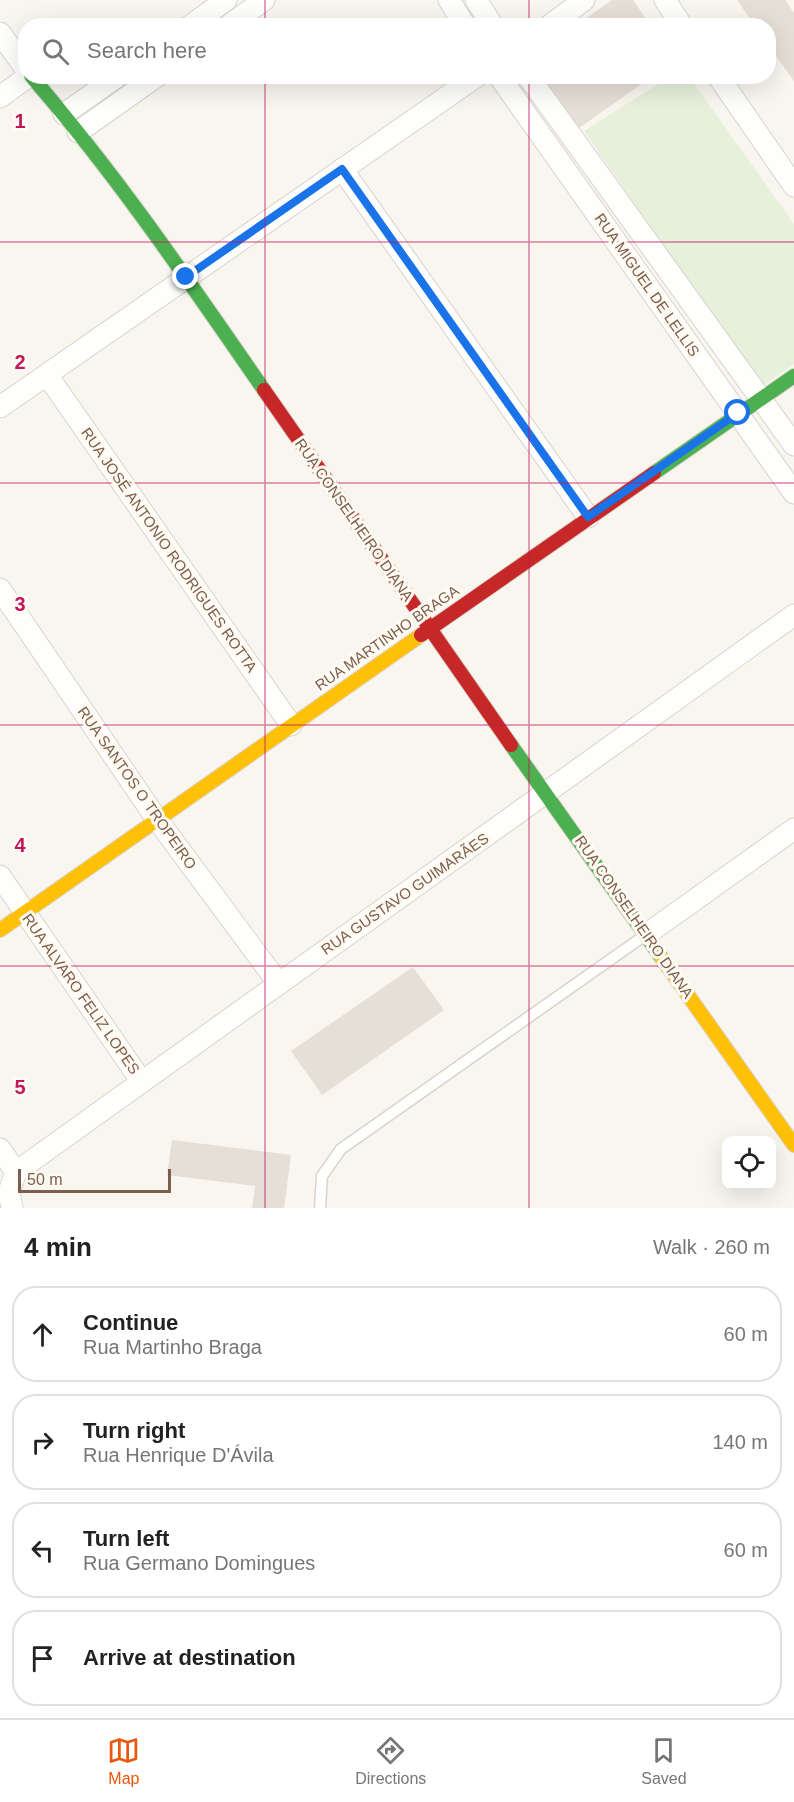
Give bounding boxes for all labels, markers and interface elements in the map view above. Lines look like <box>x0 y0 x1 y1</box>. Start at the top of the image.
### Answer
search box <box>18 18 776 84</box>
icon: search <box>39 35 72 68</box>
text: Search here <box>87 38 207 63</box>
text: 1 <box>14 110 26 132</box>
street label: RUA MIGUEL DE LELLIS <box>592 210 703 359</box>
route end <box>172 263 198 289</box>
text: 2 <box>14 351 26 373</box>
route start <box>724 399 750 425</box>
street label: RUA JOSÉ ANTONIO RODRIGUES ROTTA <box>78 424 261 675</box>
street label: RUA CONSELHEIRO DIANA <box>292 435 417 604</box>
street label: RUA MARTINHO BRAGA <box>312 581 462 694</box>
text: 3 <box>14 593 26 615</box>
street label: RUA SANTOS O TROPEIRO <box>75 703 200 872</box>
street label: RUA GUSTAVO GUIMARÃES <box>318 829 492 958</box>
street label: RUA CONSELHEIRO DIANA <box>572 832 697 1001</box>
text: 4 <box>14 834 26 856</box>
street label: RUA ALVARO FELIZ LOPES <box>19 910 143 1077</box>
text: 5 <box>14 1076 26 1098</box>
map controls <box>722 1136 776 1190</box>
button: locate <box>722 1136 776 1190</box>
scale bar <box>18 1166 171 1194</box>
text: 50 m <box>27 1171 63 1188</box>
text: 4 min <box>24 1232 92 1262</box>
text: Walk · 260 m <box>653 1236 770 1258</box>
text: Continue <box>83 1310 178 1335</box>
icon: ahead <box>26 1318 59 1351</box>
text: 60 m <box>724 1323 768 1345</box>
text: Rua Martinho Braga <box>83 1336 262 1358</box>
text: Turn right <box>83 1418 185 1443</box>
icon: right <box>26 1426 59 1459</box>
text: 140 m <box>712 1431 768 1453</box>
text: Rua Henrique D'Ávila <box>83 1444 274 1466</box>
text: Turn left <box>83 1526 169 1551</box>
icon: left <box>26 1534 59 1567</box>
text: 60 m <box>724 1539 768 1561</box>
text: Rua Germano Domingues <box>83 1552 315 1574</box>
icon: arrive <box>26 1642 59 1675</box>
text: Arrive at destination <box>83 1645 296 1670</box>
tab: Map <box>107 1734 140 1788</box>
tab: Directions <box>355 1734 426 1788</box>
tab: Saved <box>641 1734 687 1788</box>

